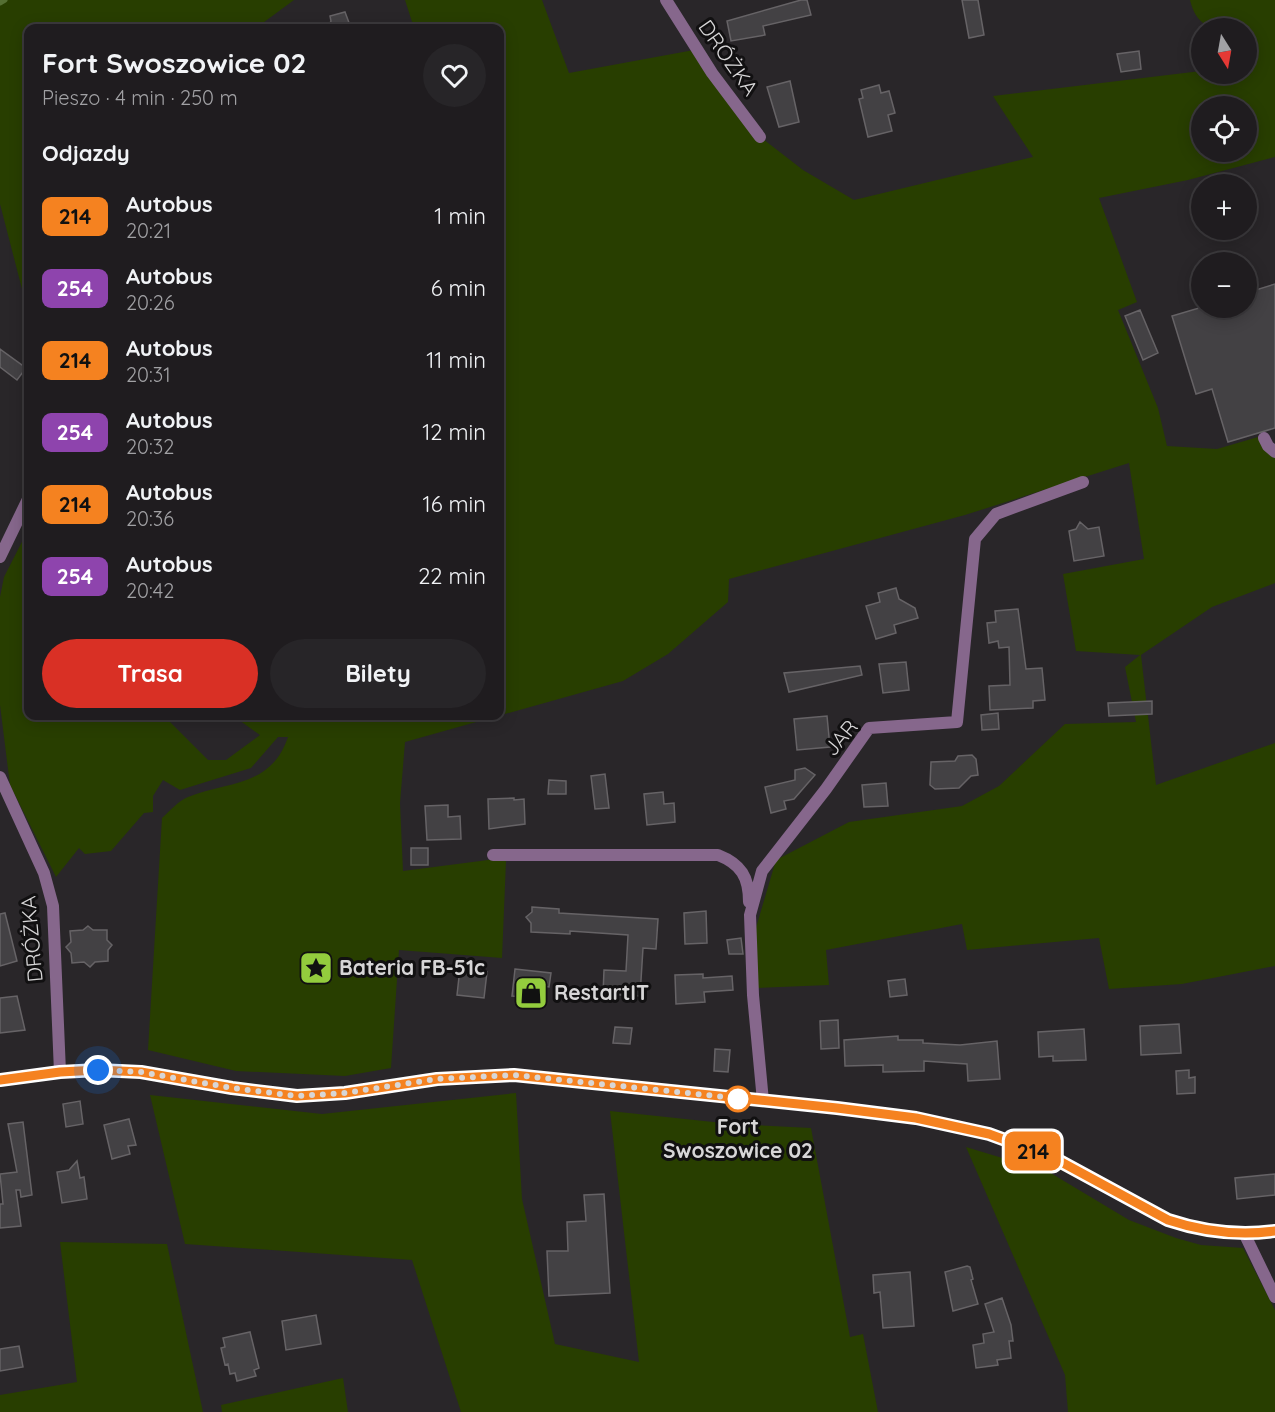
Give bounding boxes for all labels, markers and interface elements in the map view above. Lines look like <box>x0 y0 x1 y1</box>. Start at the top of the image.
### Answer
street label: DRÓŻKA <box>693 15 764 100</box>
north arrow <box>1191 18 1257 84</box>
map controls <box>1191 18 1257 318</box>
button: heart <box>423 44 486 107</box>
text: Fort Swoszowice 02 <box>42 45 306 80</box>
text: Pieszo · 4 min · 250 m <box>42 85 238 110</box>
button: locate <box>1191 96 1257 162</box>
text: Odjazdy <box>42 139 130 167</box>
button: + <box>1191 174 1257 240</box>
text: Autobus <box>126 190 213 218</box>
text: 1 min <box>434 202 486 230</box>
text: 214 <box>59 203 91 229</box>
text: 20:21 <box>126 218 171 243</box>
button: − <box>1191 252 1257 318</box>
text: Autobus <box>126 262 213 290</box>
text: 6 min <box>431 274 486 302</box>
text: 254 <box>57 275 93 301</box>
text: 20:26 <box>126 290 175 315</box>
text: Autobus <box>126 334 213 362</box>
text: 11 min <box>426 346 486 374</box>
text: 214 <box>59 347 91 373</box>
text: 20:31 <box>126 362 171 387</box>
text: Autobus <box>126 406 213 434</box>
text: 12 min <box>422 418 486 446</box>
text: 254 <box>57 419 93 445</box>
text: 20:32 <box>126 434 174 459</box>
text: Autobus <box>126 478 213 506</box>
text: 16 min <box>423 490 486 518</box>
text: 214 <box>59 491 91 517</box>
text: 20:36 <box>126 506 174 531</box>
text: Autobus <box>126 550 213 578</box>
text: 22 min <box>418 562 486 590</box>
text: 254 <box>57 563 93 589</box>
text: 20:42 <box>126 578 174 603</box>
button: Trasa <box>42 639 258 708</box>
button: Bilety <box>270 639 486 708</box>
street label: JAR <box>818 714 863 761</box>
street label: DRÓŻKA <box>14 895 48 983</box>
place icon: Bateria FB-51c <box>298 950 334 986</box>
place label: Bateria FB-51c <box>339 954 485 980</box>
shop icon: RestartIT <box>513 975 549 1011</box>
place label: RestartIT <box>554 979 649 1005</box>
your location <box>83 1055 113 1085</box>
marker: Fort Swoszowice 02 <box>725 1086 751 1112</box>
place label: Fort Swoszowice 02 <box>663 1113 813 1163</box>
line badge: 214 <box>998 1132 1068 1170</box>
text: 214 <box>1017 1138 1049 1164</box>

